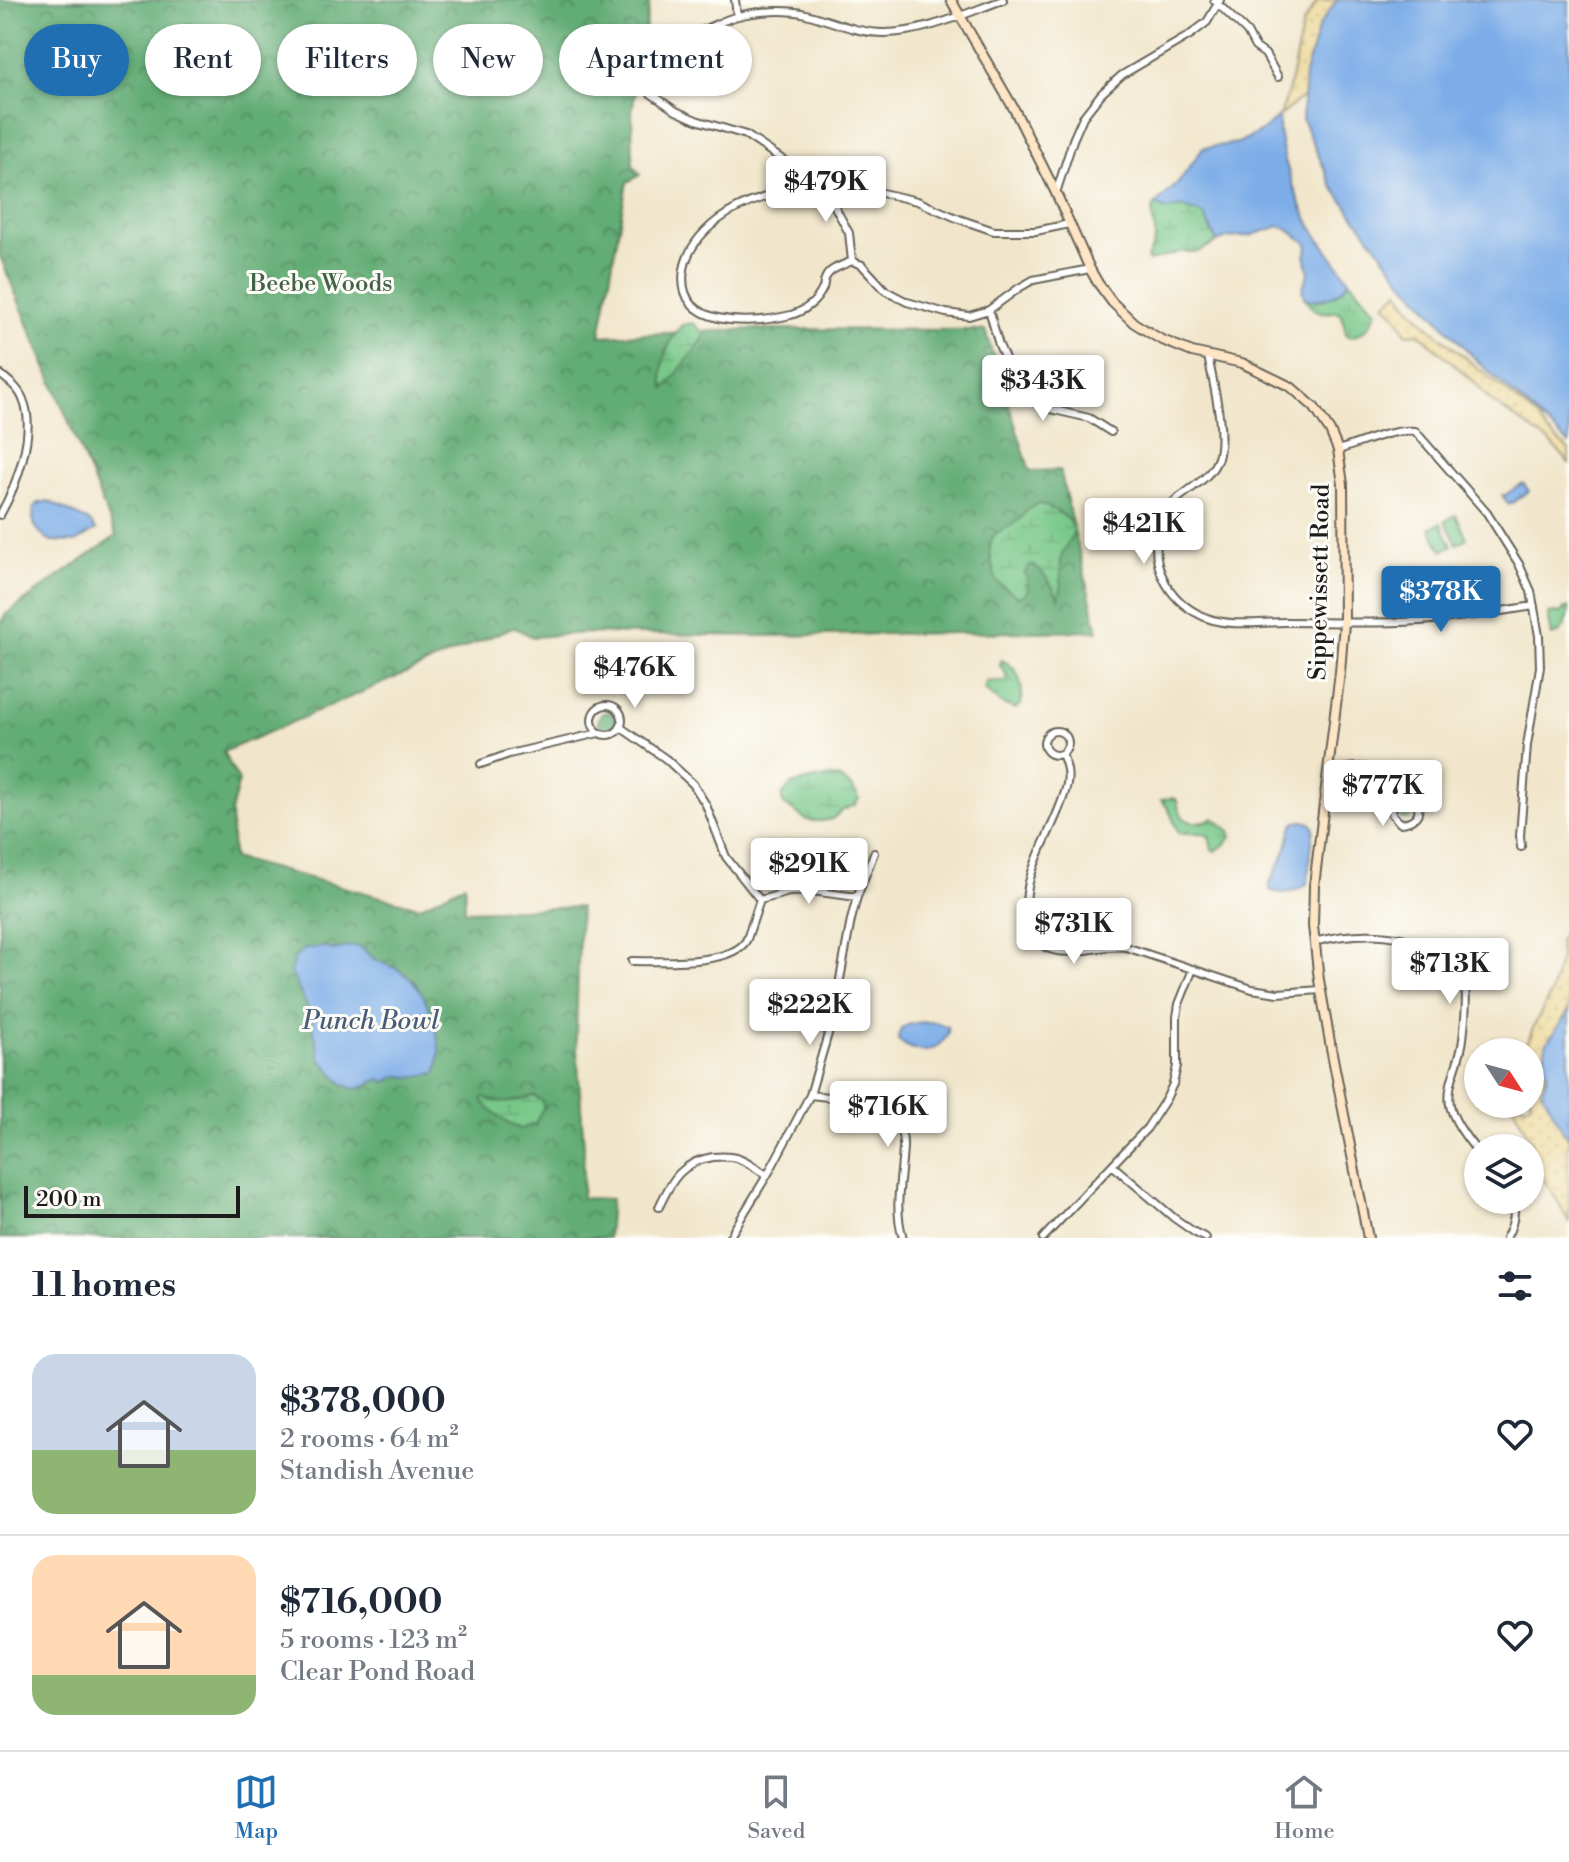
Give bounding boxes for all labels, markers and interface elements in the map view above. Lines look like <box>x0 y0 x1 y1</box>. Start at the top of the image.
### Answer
chip: Buy <box>24 24 129 96</box>
chip: Rent <box>145 24 261 96</box>
chip: Filters <box>277 24 417 96</box>
chip: New <box>433 24 543 96</box>
chip: Apartment <box>559 24 752 96</box>
pin: $479K <box>770 156 882 224</box>
text: $479K <box>784 166 868 198</box>
park label: Beebe Woods <box>248 269 393 299</box>
pin: $343K <box>987 355 1099 423</box>
text: $343K <box>1000 365 1086 397</box>
street label: Sippewissett Road <box>1303 483 1337 681</box>
pin: $421K <box>1088 498 1200 566</box>
text: $421K <box>1103 508 1186 540</box>
pin: $378K <box>1385 566 1497 634</box>
text: $378K <box>1399 576 1483 608</box>
pin: $476K <box>579 642 691 710</box>
text: $476K <box>593 652 677 684</box>
pin: $777K <box>1327 760 1439 828</box>
text: $777K <box>1342 770 1424 802</box>
pin: $291K <box>753 838 865 906</box>
text: $291K <box>769 848 849 880</box>
pin: $731K <box>1018 898 1130 966</box>
text: $731K <box>1034 908 1114 940</box>
pin: $713K <box>1394 938 1506 1006</box>
text: $713K <box>1410 948 1490 980</box>
pin: $222K <box>754 979 866 1047</box>
text: $222K <box>767 989 853 1021</box>
water label: Punch Bowl <box>302 1005 440 1037</box>
north arrow <box>1464 1038 1544 1118</box>
map controls <box>1464 1038 1544 1214</box>
pin: $716K <box>832 1081 944 1149</box>
text: $716K <box>848 1091 928 1123</box>
button: layers <box>1464 1134 1544 1214</box>
scale bar <box>24 1182 240 1218</box>
text: 200 m <box>36 1186 102 1213</box>
icon: filters <box>1493 1264 1537 1308</box>
text: 11 homes <box>32 1265 176 1307</box>
text: $378,000 <box>280 1381 446 1423</box>
icon: home <box>96 1386 192 1482</box>
icon: heart <box>1493 1412 1537 1456</box>
text: 2 rooms · 64 m² <box>280 1423 459 1455</box>
text: Standish Avenue <box>280 1455 474 1487</box>
text: $716,000 <box>280 1582 442 1624</box>
icon: home <box>96 1587 192 1683</box>
icon: heart <box>1493 1613 1537 1657</box>
text: 5 rooms · 123 m² <box>280 1624 467 1656</box>
text: Clear Pond Road <box>280 1656 475 1688</box>
tab: Map <box>234 1770 278 1845</box>
tab: Saved <box>747 1770 805 1845</box>
tab: Home <box>1274 1770 1335 1845</box>

